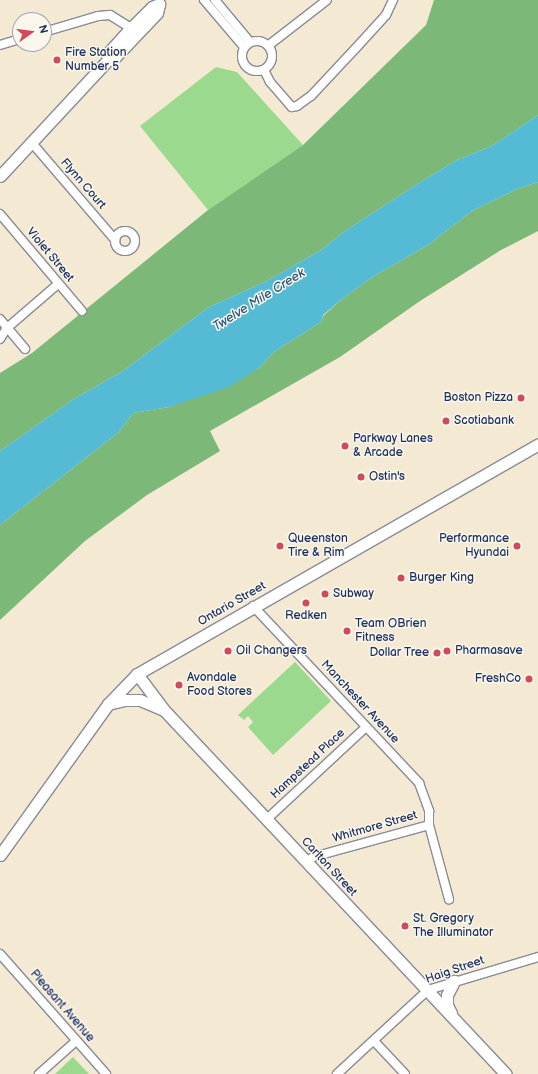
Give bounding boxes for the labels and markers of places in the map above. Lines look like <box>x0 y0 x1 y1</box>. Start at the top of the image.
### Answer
place label: Fire Station Number 5 <box>65 46 127 74</box>
marker: Fire Station Number 5 <box>52 55 62 65</box>
place label: Boston Pizza <box>443 391 513 405</box>
marker: Boston Pizza <box>516 393 526 403</box>
place label: Scotiabank <box>454 414 514 428</box>
marker: Scotiabank <box>441 416 451 426</box>
place label: Parkway Lanes & Arcade <box>353 432 434 460</box>
marker: Parkway Lanes & Arcade <box>340 441 350 451</box>
place label: Ostin's <box>369 470 405 484</box>
marker: Ostin's <box>356 472 366 482</box>
place label: Queenston Tire & Rim <box>288 532 348 560</box>
place label: Performance Hyundai <box>439 532 509 560</box>
marker: Queenston Tire & Rim <box>275 541 285 551</box>
marker: Performance Hyundai <box>512 541 522 551</box>
place label: Burger King <box>409 571 474 585</box>
marker: Burger King <box>396 573 406 583</box>
place label: Subway <box>333 587 374 601</box>
marker: Subway <box>320 589 330 599</box>
marker: Redken <box>301 598 311 608</box>
place label: Redken <box>285 609 327 623</box>
place label: Team OBrien Fitness <box>355 617 426 645</box>
marker: Team OBrien Fitness <box>342 626 352 636</box>
place label: Oil Changers <box>236 644 307 658</box>
place label: Pharmasave <box>455 644 522 658</box>
marker: Oil Changers <box>223 646 233 656</box>
place label: Dollar Tree <box>369 646 429 660</box>
marker: Pharmasave <box>442 646 452 656</box>
marker: Dollar Tree <box>432 648 442 658</box>
place label: Avondale Food Stores <box>187 671 252 699</box>
place label: FreshCo <box>475 672 521 686</box>
marker: FreshCo <box>524 674 534 684</box>
marker: Avondale Food Stores <box>174 680 184 690</box>
place label: St. Gregory The Illuminator <box>413 912 493 940</box>
marker: St. Gregory The Illuminator <box>400 921 410 931</box>

